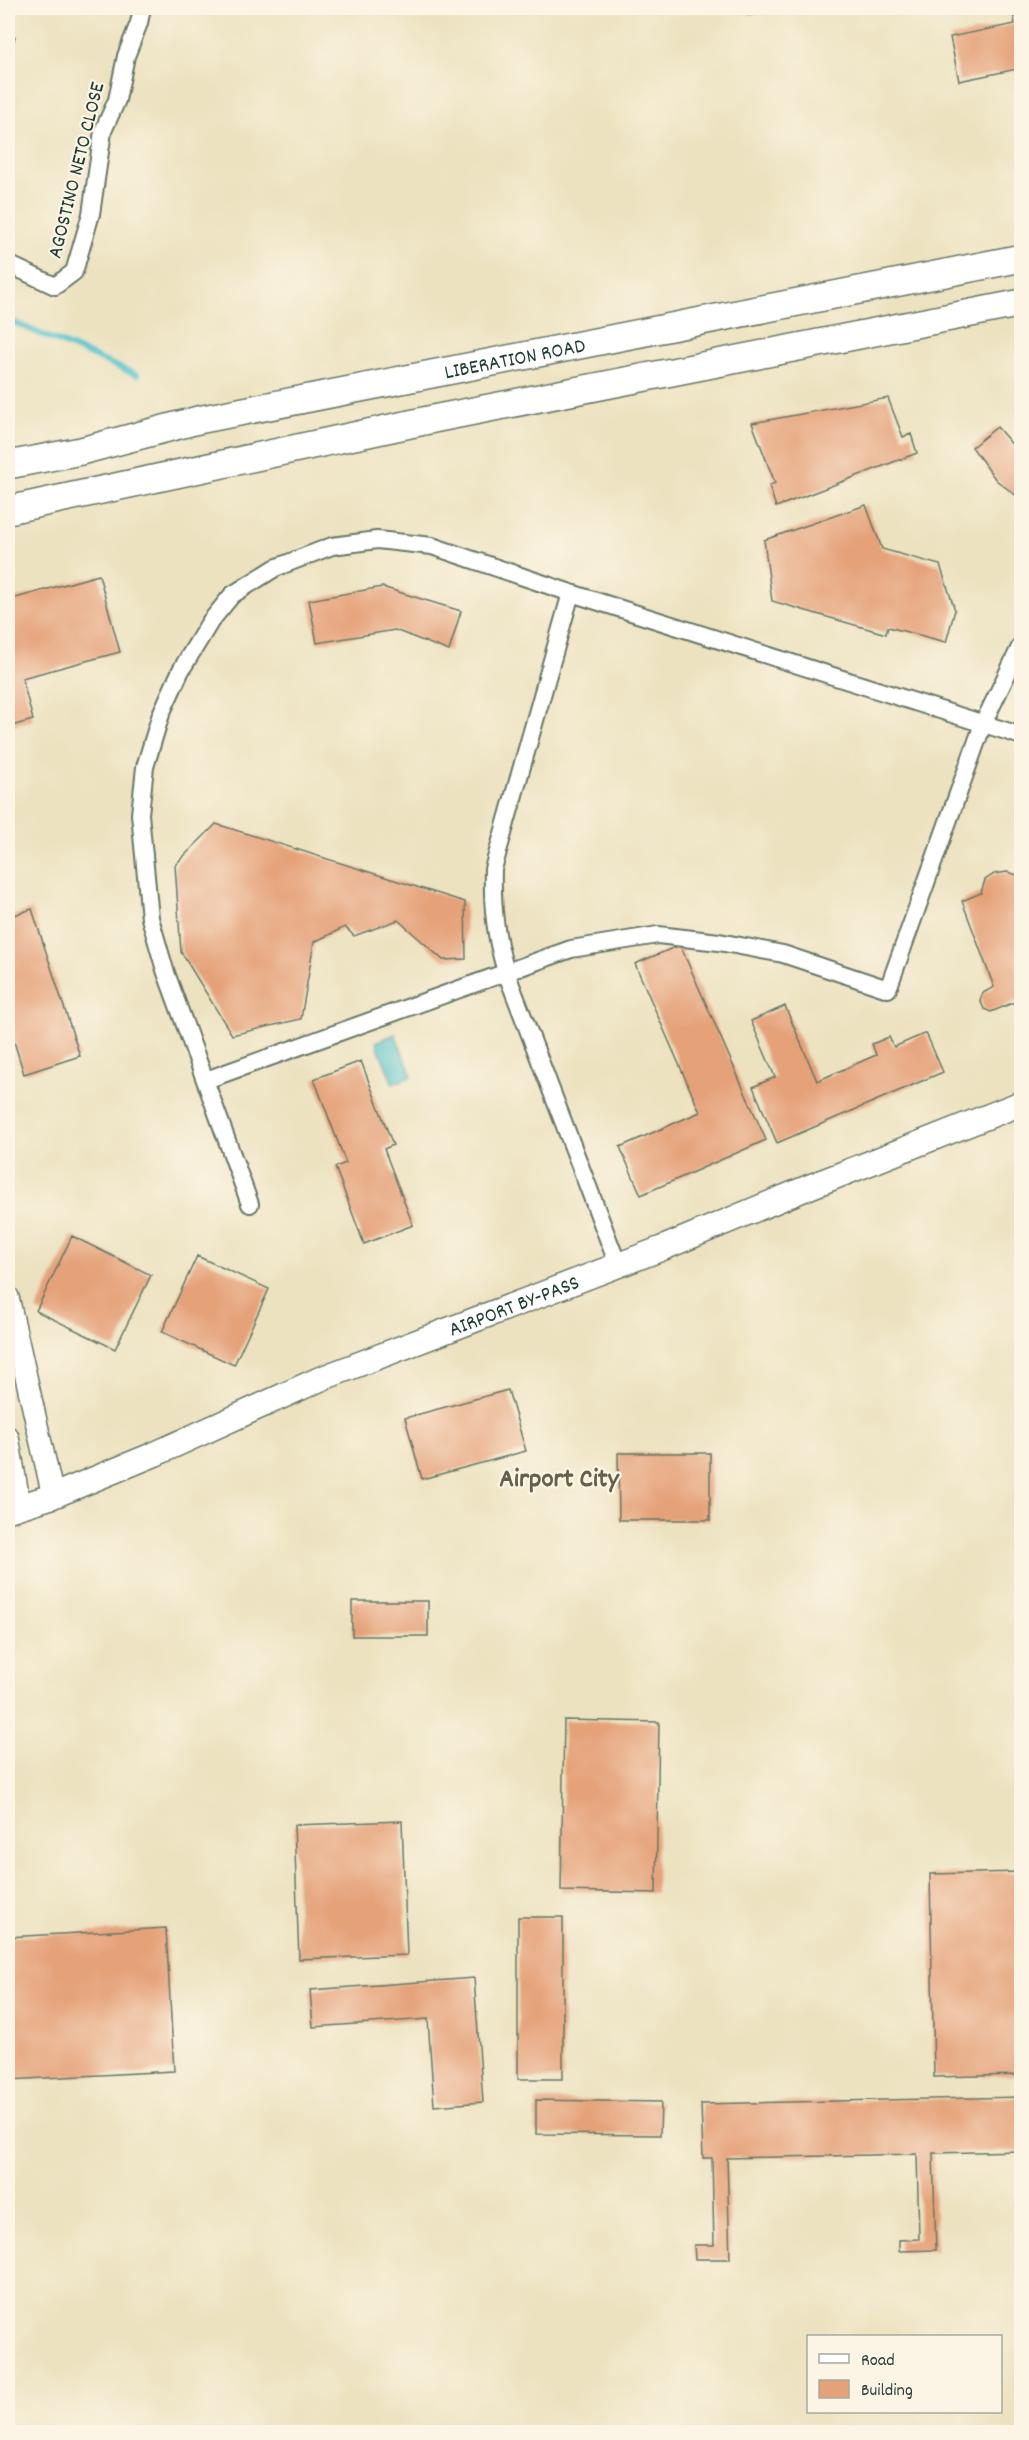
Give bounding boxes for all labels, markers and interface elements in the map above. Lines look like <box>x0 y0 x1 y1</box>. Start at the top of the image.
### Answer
street label: AGOSTINO NETO CLOSE <box>42 79 114 262</box>
street label: LIBERATION ROAD <box>442 332 588 389</box>
street label: AIRPORT BY-PASS <box>445 1269 584 1346</box>
district label: Airport City <box>499 1461 620 1500</box>
legend <box>807 2335 1002 2413</box>
text: Road <box>861 2349 895 2374</box>
text: Building <box>861 2379 913 2404</box>

